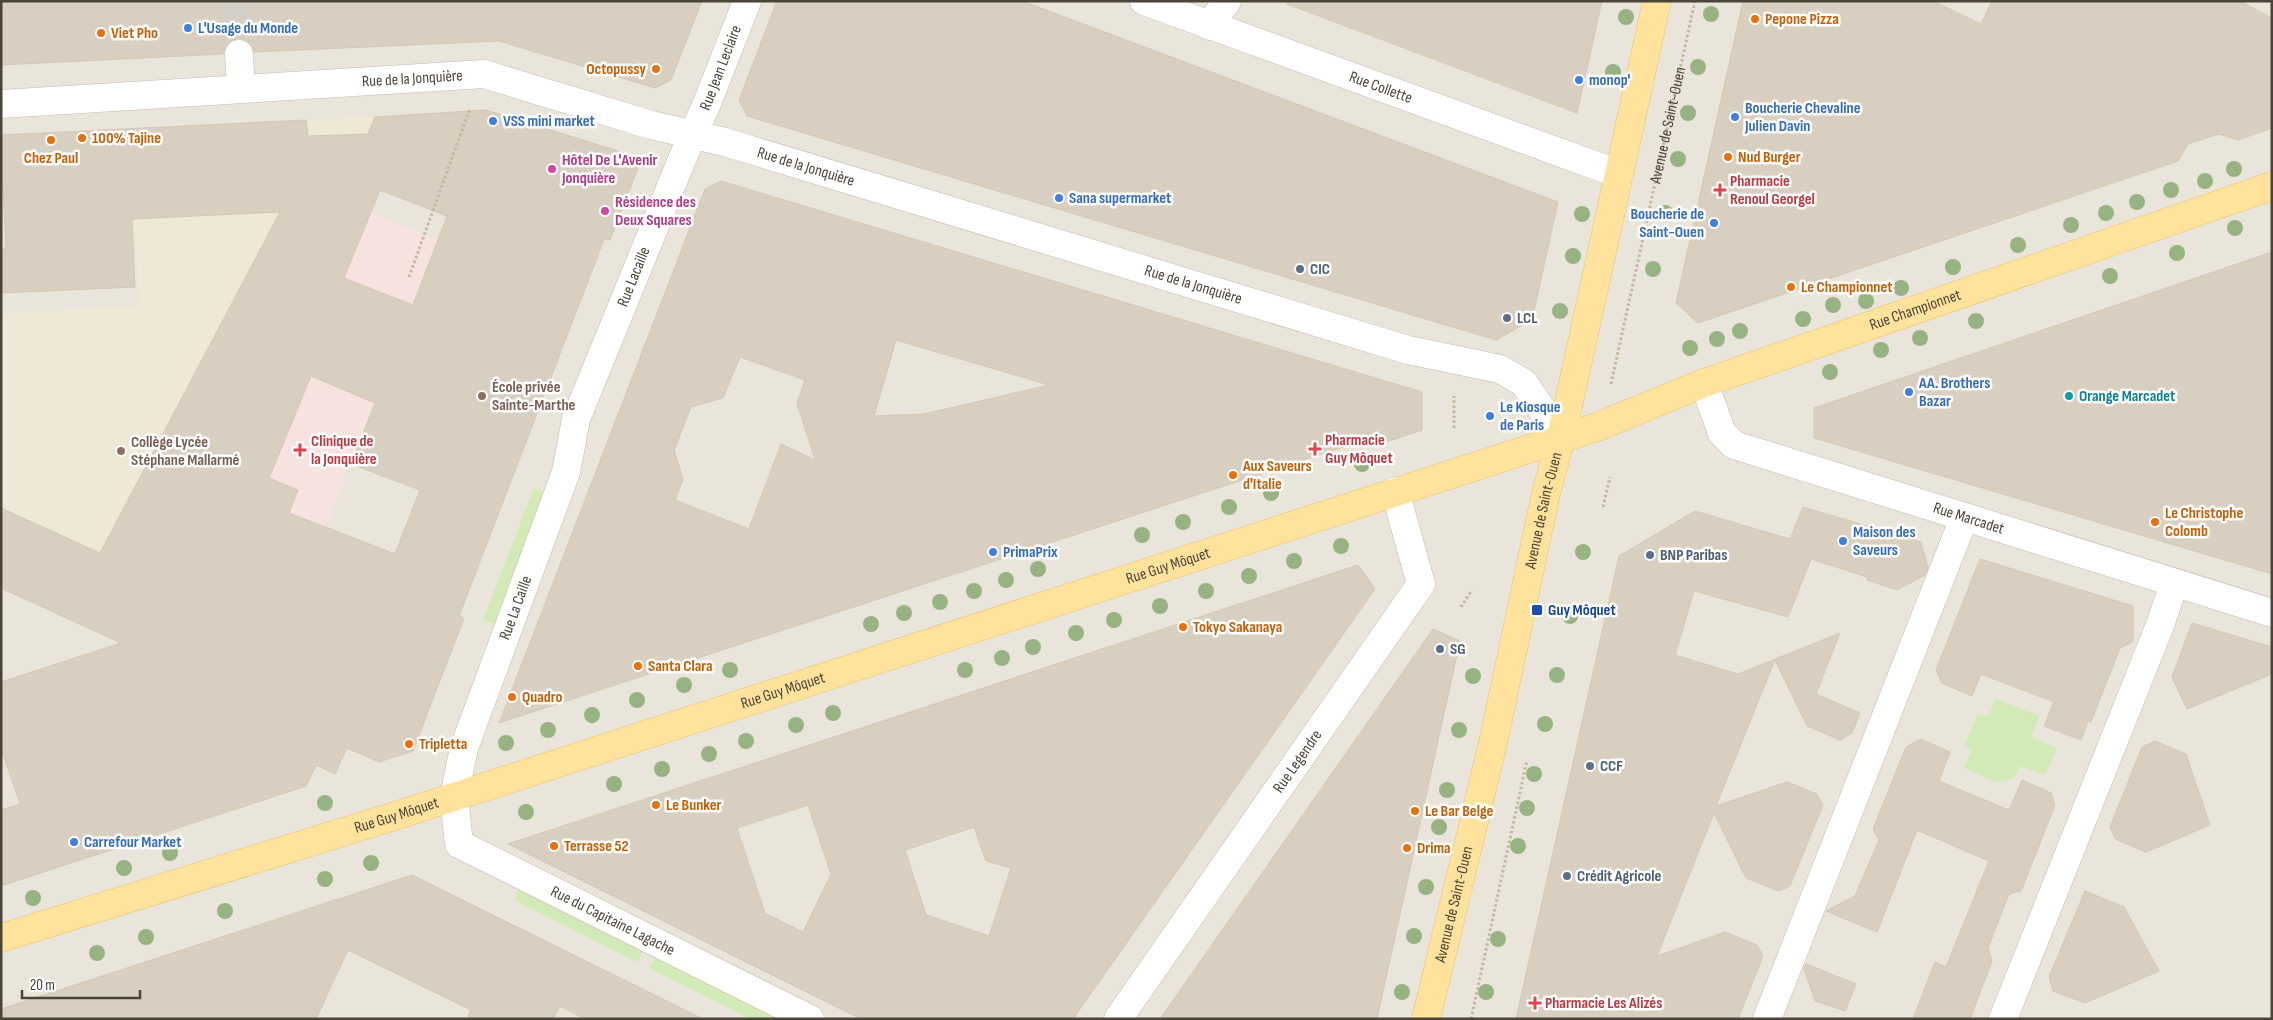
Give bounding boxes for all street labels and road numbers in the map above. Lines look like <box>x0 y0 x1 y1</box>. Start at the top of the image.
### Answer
street label: Rue Jean Leclaire <box>696 23 746 113</box>
street label: Avenue de Saint-Ouen <box>1646 65 1690 186</box>
street label: Rue de la Jonquière <box>361 66 463 91</box>
street label: Rue Collette <box>1347 67 1415 107</box>
street label: Rue de la Jonquière <box>755 143 857 190</box>
street label: Rue Lacaille <box>613 244 655 310</box>
street label: Rue de la Jonquière <box>1142 261 1244 308</box>
street label: Rue Championnet <box>1867 285 1963 334</box>
street label: Avenue de Saint-Ouen <box>1521 450 1566 571</box>
street label: Rue Marcadet <box>1931 498 2007 538</box>
street label: Rue Guy Môquet <box>1124 543 1213 588</box>
street label: Rue La Caille <box>496 573 536 643</box>
street label: Rue Guy Môquet <box>738 668 827 713</box>
street label: Rue Legendre <box>1269 726 1326 796</box>
street label: Rue Guy Môquet <box>352 793 441 837</box>
street label: Avenue de Saint-Ouen <box>1430 844 1477 965</box>
street label: Rue du Capitaine Lagache <box>548 882 678 960</box>

